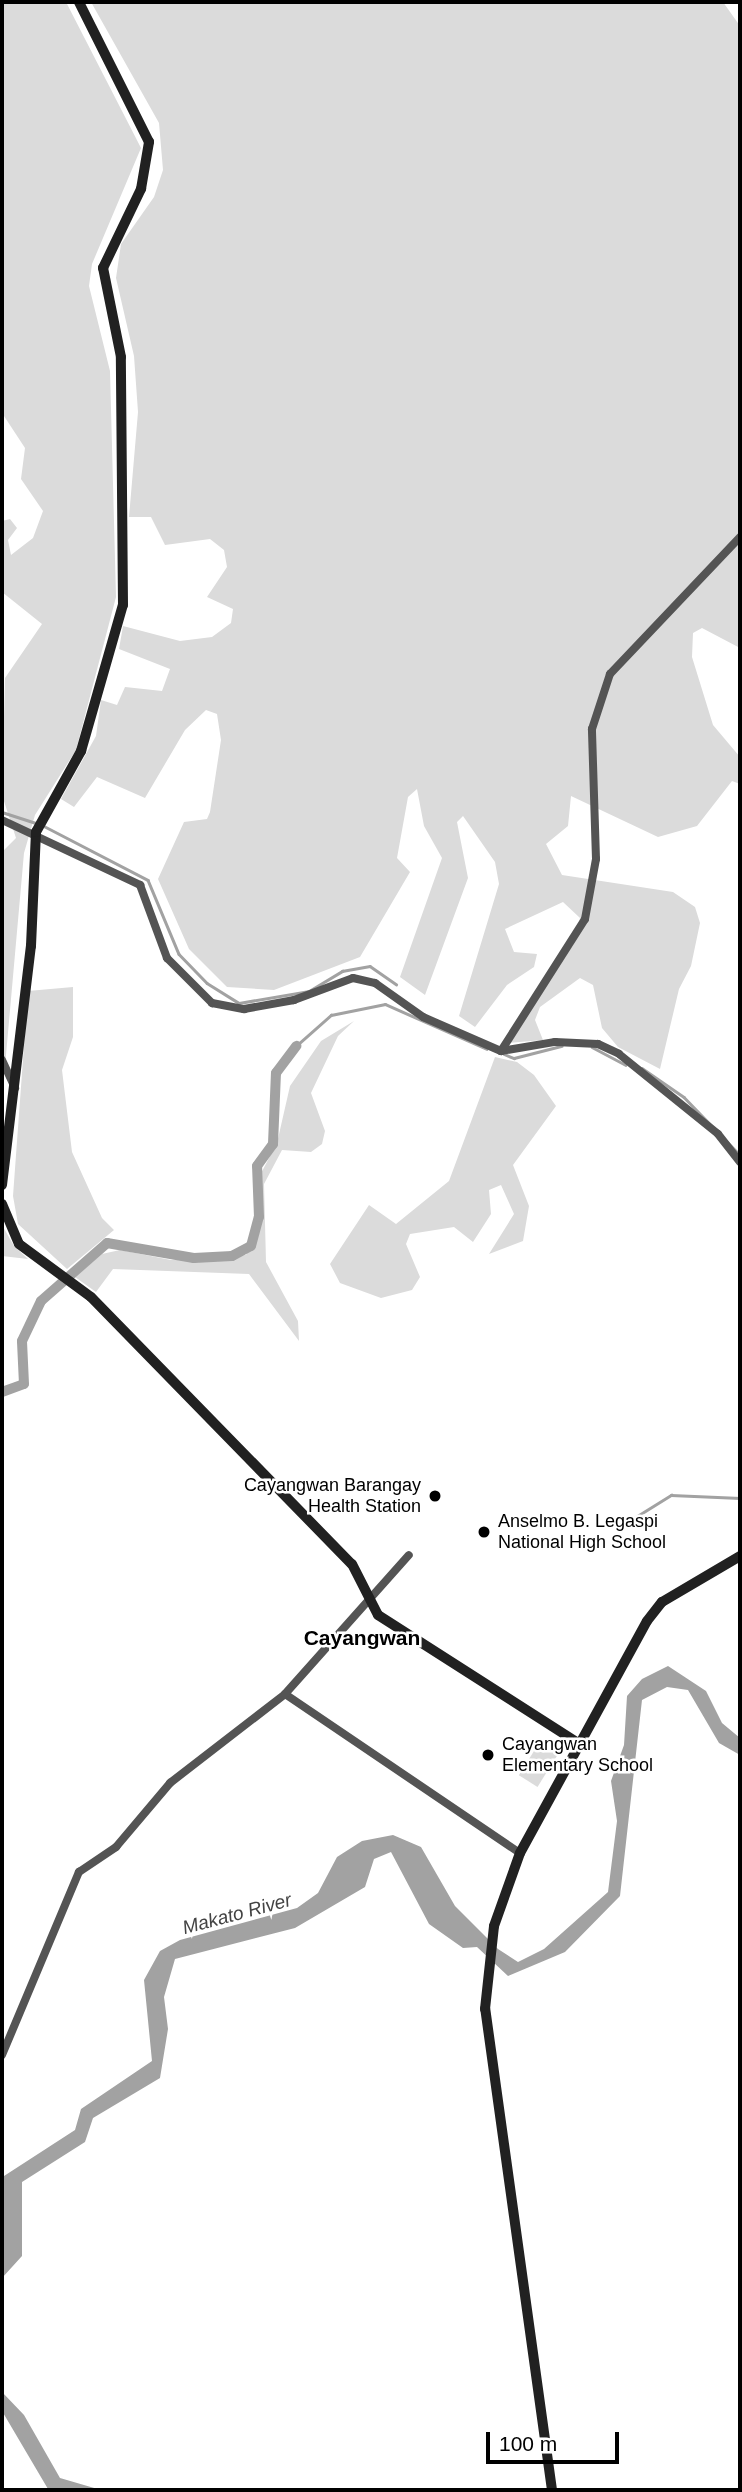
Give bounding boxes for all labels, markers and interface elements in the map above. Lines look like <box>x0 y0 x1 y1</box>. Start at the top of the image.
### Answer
place label: Cayangwan Barangay Health Station <box>244 1475 421 1518</box>
marker: Cayangwan Barangay Health Station <box>427 1488 443 1504</box>
place label: Anselmo B. Legaspi National High School <box>498 1511 666 1554</box>
marker: Anselmo B. Legaspi National High School <box>476 1524 492 1540</box>
district label: Cayangwan <box>304 1625 420 1651</box>
place label: Cayangwan Elementary School <box>502 1734 653 1776</box>
marker: Cayangwan Elementary School <box>480 1747 496 1763</box>
water label: Makato River <box>180 1889 294 1939</box>
scale bar <box>490 2418 623 2462</box>
text: 100 m <box>499 2432 557 2455</box>

